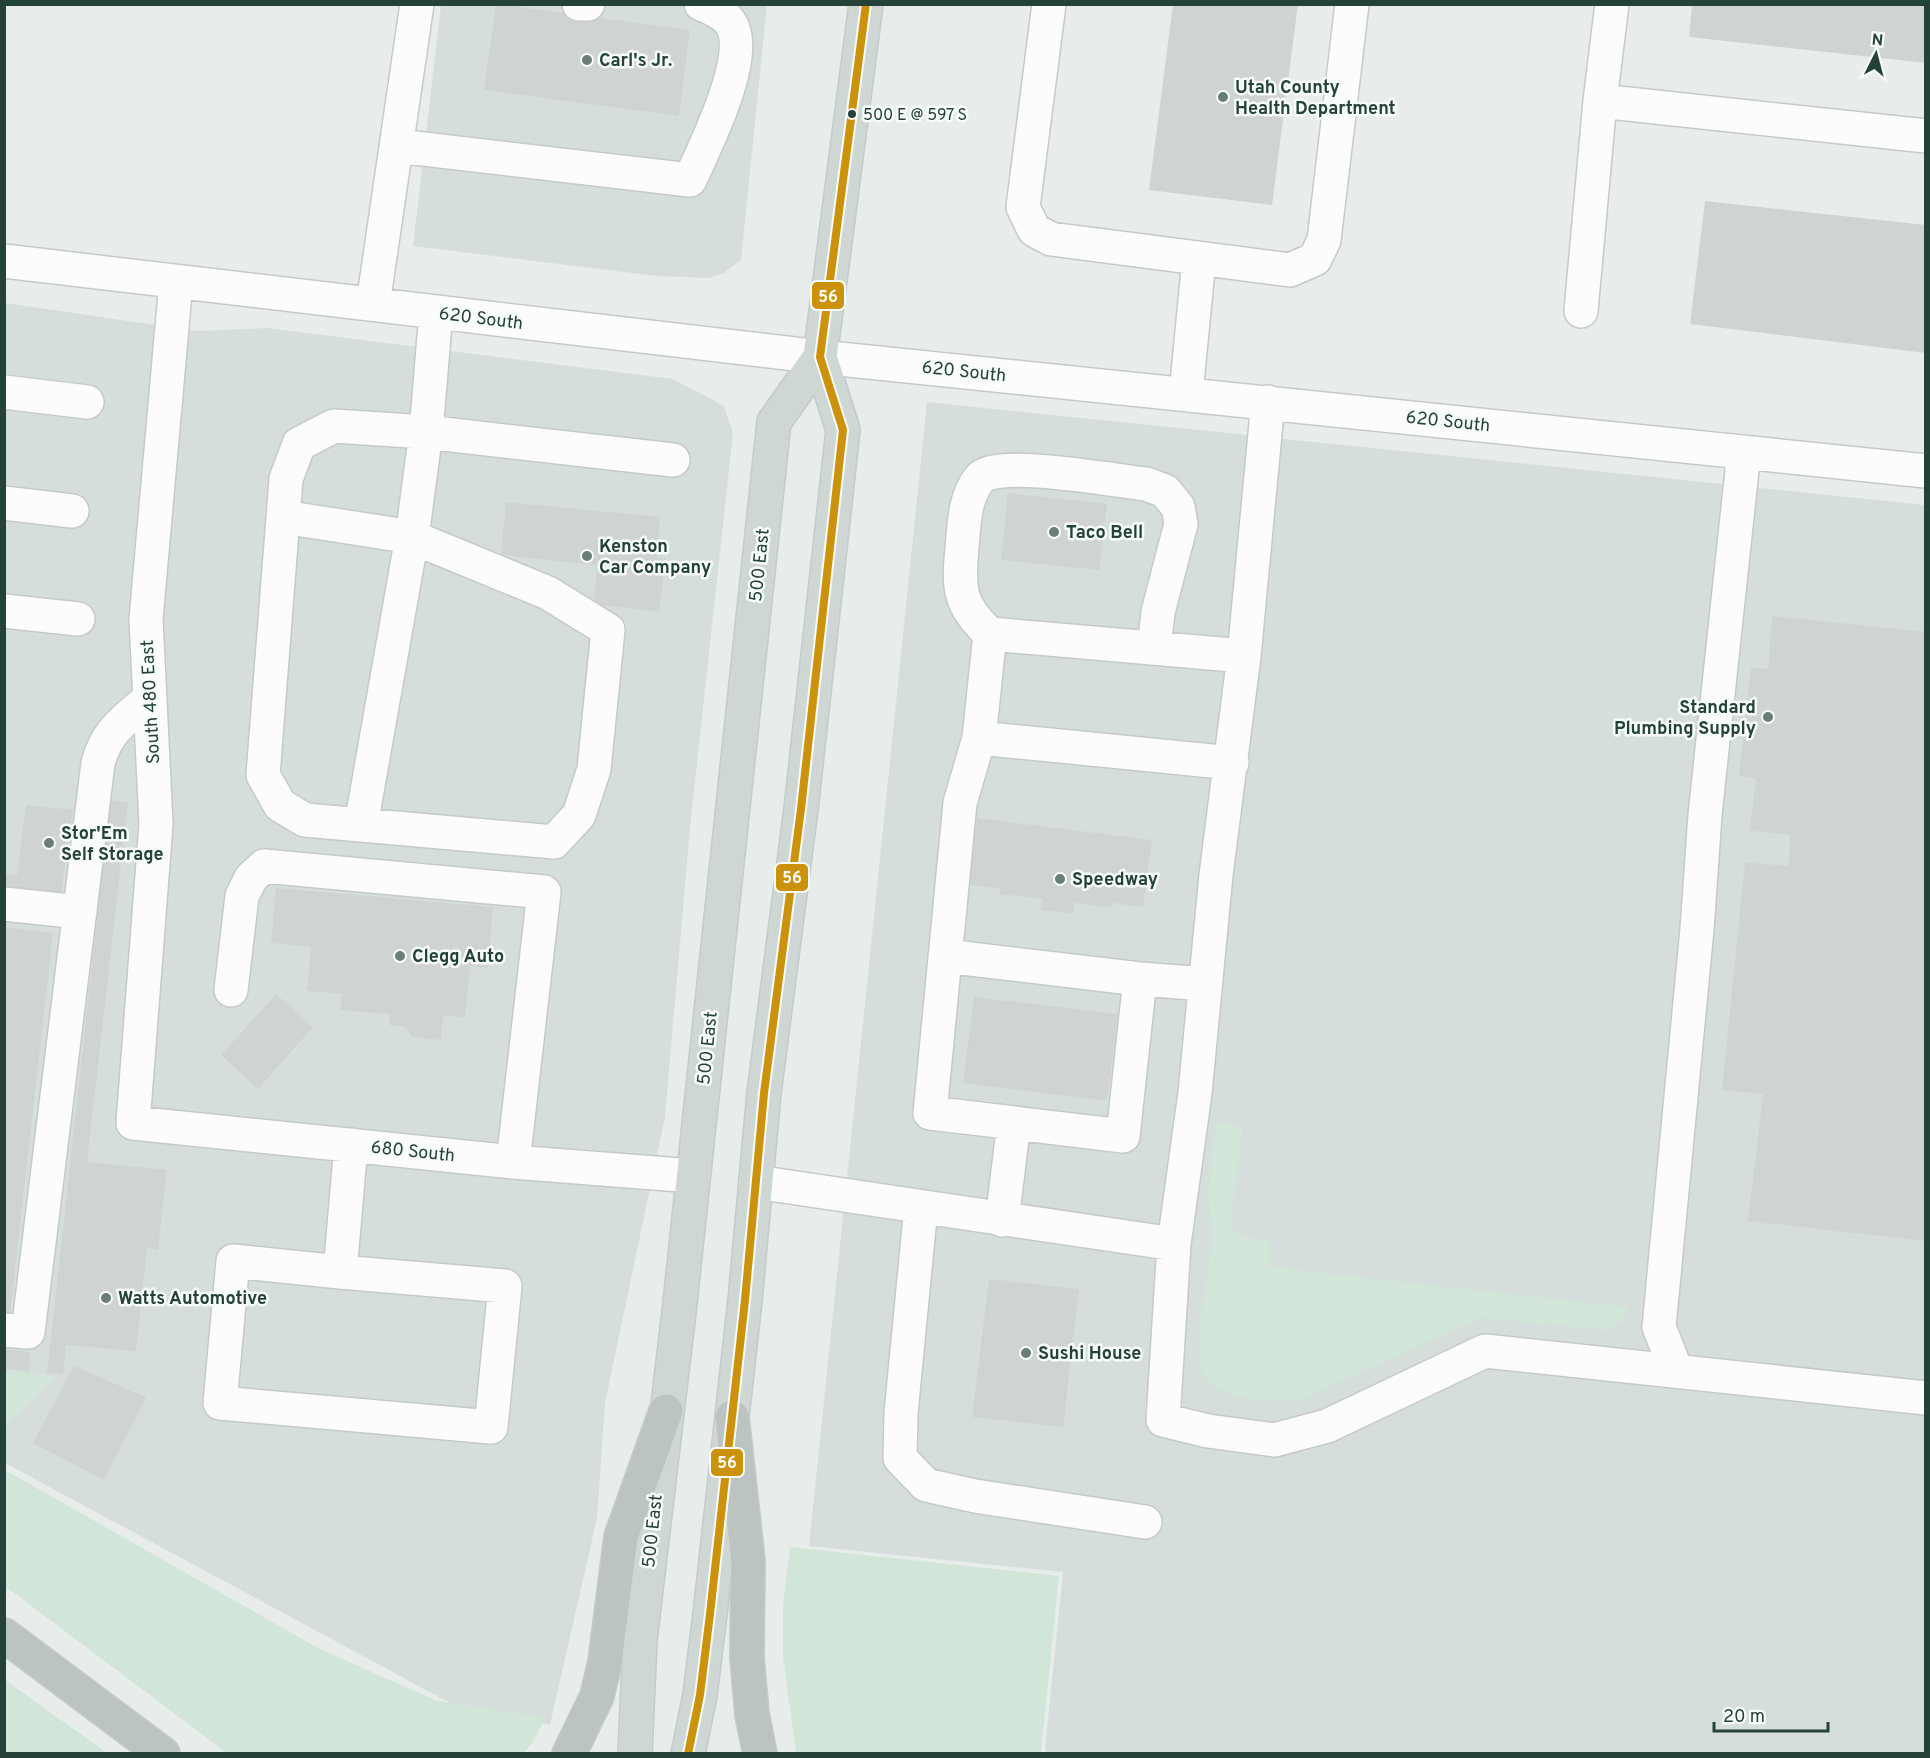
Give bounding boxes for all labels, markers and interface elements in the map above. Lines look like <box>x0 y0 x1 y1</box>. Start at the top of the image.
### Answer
north arrow <box>1846 24 1906 84</box>
text: N <box>1871 31 1884 52</box>
place label: Carl's Jr. <box>599 50 672 73</box>
marker: Carl's Jr. <box>580 53 594 67</box>
place label: Utah County Health Department <box>1235 77 1396 121</box>
marker: Utah County Health Department <box>1216 90 1230 104</box>
place label: 500 E @ 597 S <box>863 106 967 126</box>
marker: 500 E @ 597 S <box>846 108 858 120</box>
line badge: 56 <box>811 281 845 310</box>
text: 56 <box>818 288 838 308</box>
street label: 620 South <box>437 303 524 336</box>
street label: 620 South <box>920 357 1007 388</box>
street label: 620 South <box>1404 407 1491 438</box>
place label: Taco Bell <box>1066 522 1143 545</box>
marker: Taco Bell <box>1047 525 1061 539</box>
street label: 500 East <box>745 527 776 603</box>
place label: Kenston Car Company <box>599 536 711 580</box>
marker: Kenston Car Company <box>580 549 594 563</box>
street label: South 480 East <box>137 639 166 765</box>
place label: Standard Plumbing Supply <box>1614 697 1756 741</box>
marker: Standard Plumbing Supply <box>1761 710 1775 724</box>
place label: Stor'Em Self Storage <box>61 823 164 867</box>
marker: Stor'Em Self Storage <box>42 836 56 850</box>
line badge: 56 <box>775 863 809 892</box>
text: 56 <box>782 869 802 889</box>
place label: Speedway <box>1072 869 1158 892</box>
marker: Speedway <box>1053 872 1067 886</box>
place label: Clegg Auto <box>412 946 504 969</box>
marker: Clegg Auto <box>393 949 407 963</box>
street label: 500 East <box>693 1010 724 1086</box>
street label: 680 South <box>370 1137 456 1168</box>
place label: Watts Automotive <box>118 1288 267 1311</box>
marker: Watts Automotive <box>99 1291 113 1305</box>
place label: Sushi House <box>1038 1343 1141 1366</box>
marker: Sushi House <box>1019 1346 1033 1360</box>
line badge: 56 <box>710 1448 744 1477</box>
text: 56 <box>717 1454 737 1474</box>
street label: 500 East <box>638 1493 669 1569</box>
scale bar <box>1714 1695 1828 1733</box>
text: 20 m <box>1723 1706 1765 1729</box>

